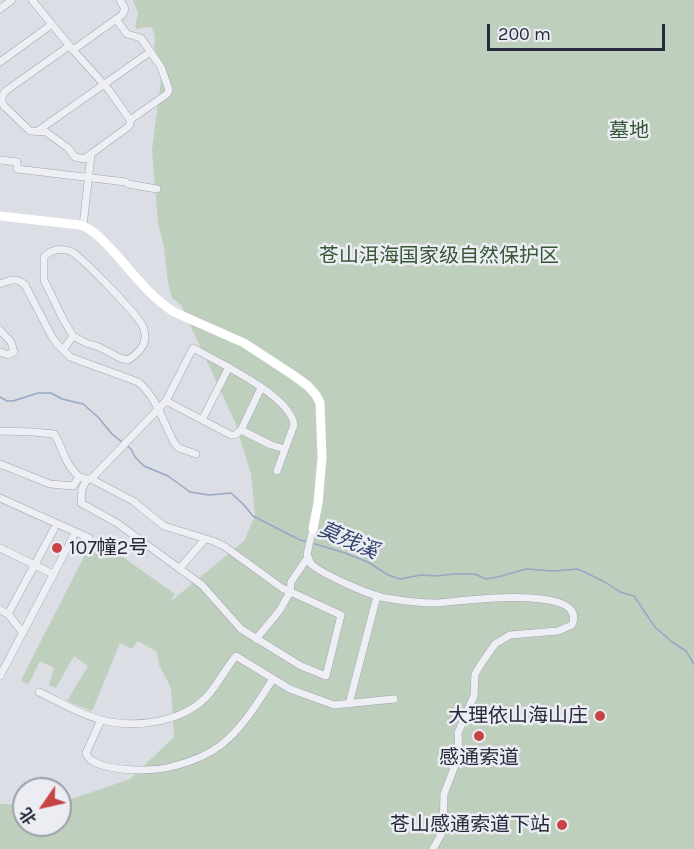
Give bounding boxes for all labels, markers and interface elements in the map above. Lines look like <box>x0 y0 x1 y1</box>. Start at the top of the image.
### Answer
scale bar <box>490 12 668 50</box>
text: 200 m <box>498 23 551 45</box>
park label: 墓地 <box>609 119 649 143</box>
park label: 苍山洱海国家级自然保护区 <box>319 244 559 268</box>
water label: 莫残溪 <box>314 517 382 565</box>
place label: 107幢2号 <box>69 536 148 560</box>
marker: 107幢2号 <box>50 541 64 555</box>
place label: 大理依山海山庄 <box>448 704 588 728</box>
marker: 大理依山海山庄 <box>593 709 607 723</box>
marker: 感通索道 <box>472 729 486 743</box>
place label: 感通索道 <box>439 746 519 770</box>
north arrow <box>12 777 72 837</box>
text: 北 <box>16 804 41 828</box>
place label: 苍山感通索道下站 <box>390 813 550 837</box>
marker: 苍山感通索道下站 <box>555 818 569 832</box>

